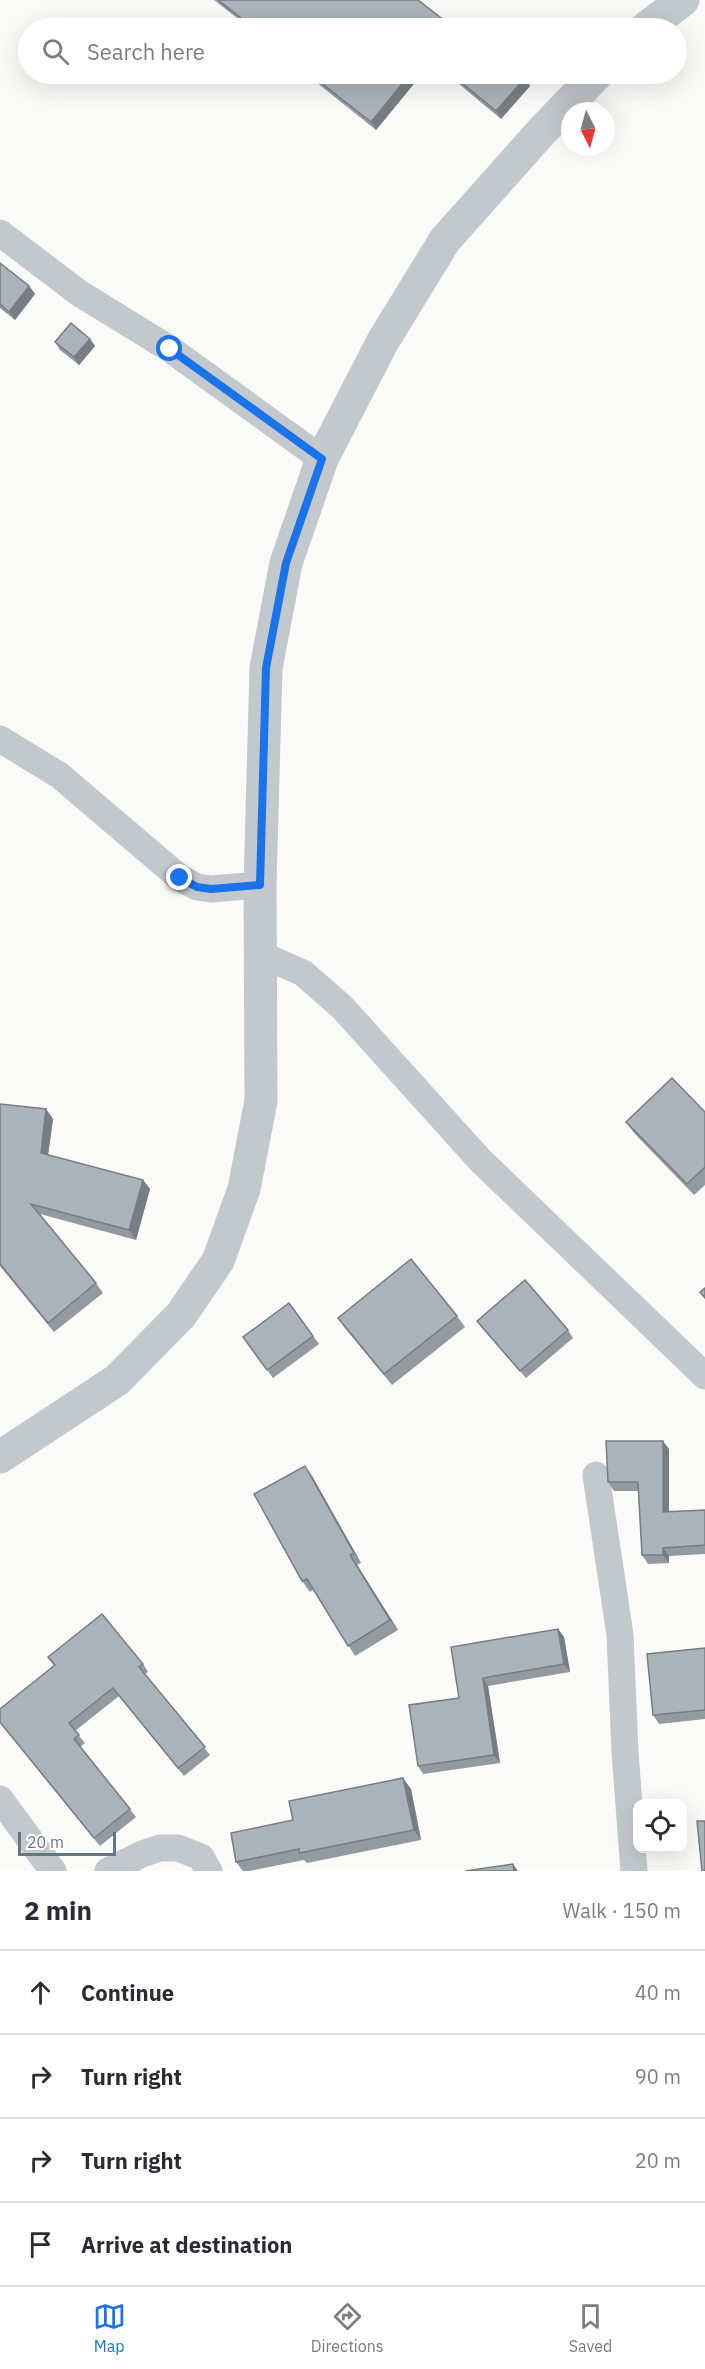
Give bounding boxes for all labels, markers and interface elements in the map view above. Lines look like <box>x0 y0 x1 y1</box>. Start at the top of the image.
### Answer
search box <box>18 18 687 84</box>
icon: search <box>39 35 72 68</box>
text: Search here <box>87 37 205 66</box>
north arrow <box>561 102 615 156</box>
route start <box>156 335 182 361</box>
route end <box>166 864 192 890</box>
map controls <box>633 1799 687 1853</box>
button: locate <box>633 1799 687 1853</box>
scale bar <box>18 1829 116 1856</box>
text: 20 m <box>27 1832 64 1852</box>
text: 2 min <box>24 1893 92 1927</box>
text: Walk · 150 m <box>563 1897 681 1924</box>
icon: ahead <box>24 1976 57 2009</box>
text: Continue <box>81 1978 174 2007</box>
text: 40 m <box>635 1979 681 2006</box>
icon: right <box>24 2060 57 2093</box>
text: Turn right <box>81 2062 182 2091</box>
text: 90 m <box>635 2063 681 2090</box>
icon: right <box>24 2144 57 2177</box>
text: Turn right <box>81 2146 182 2175</box>
text: 20 m <box>635 2147 681 2174</box>
icon: arrive <box>24 2228 57 2261</box>
text: Arrive at destination <box>81 2230 292 2259</box>
tab: Map <box>93 2300 126 2356</box>
tab: Directions <box>311 2300 384 2356</box>
tab: Saved <box>569 2300 612 2356</box>

